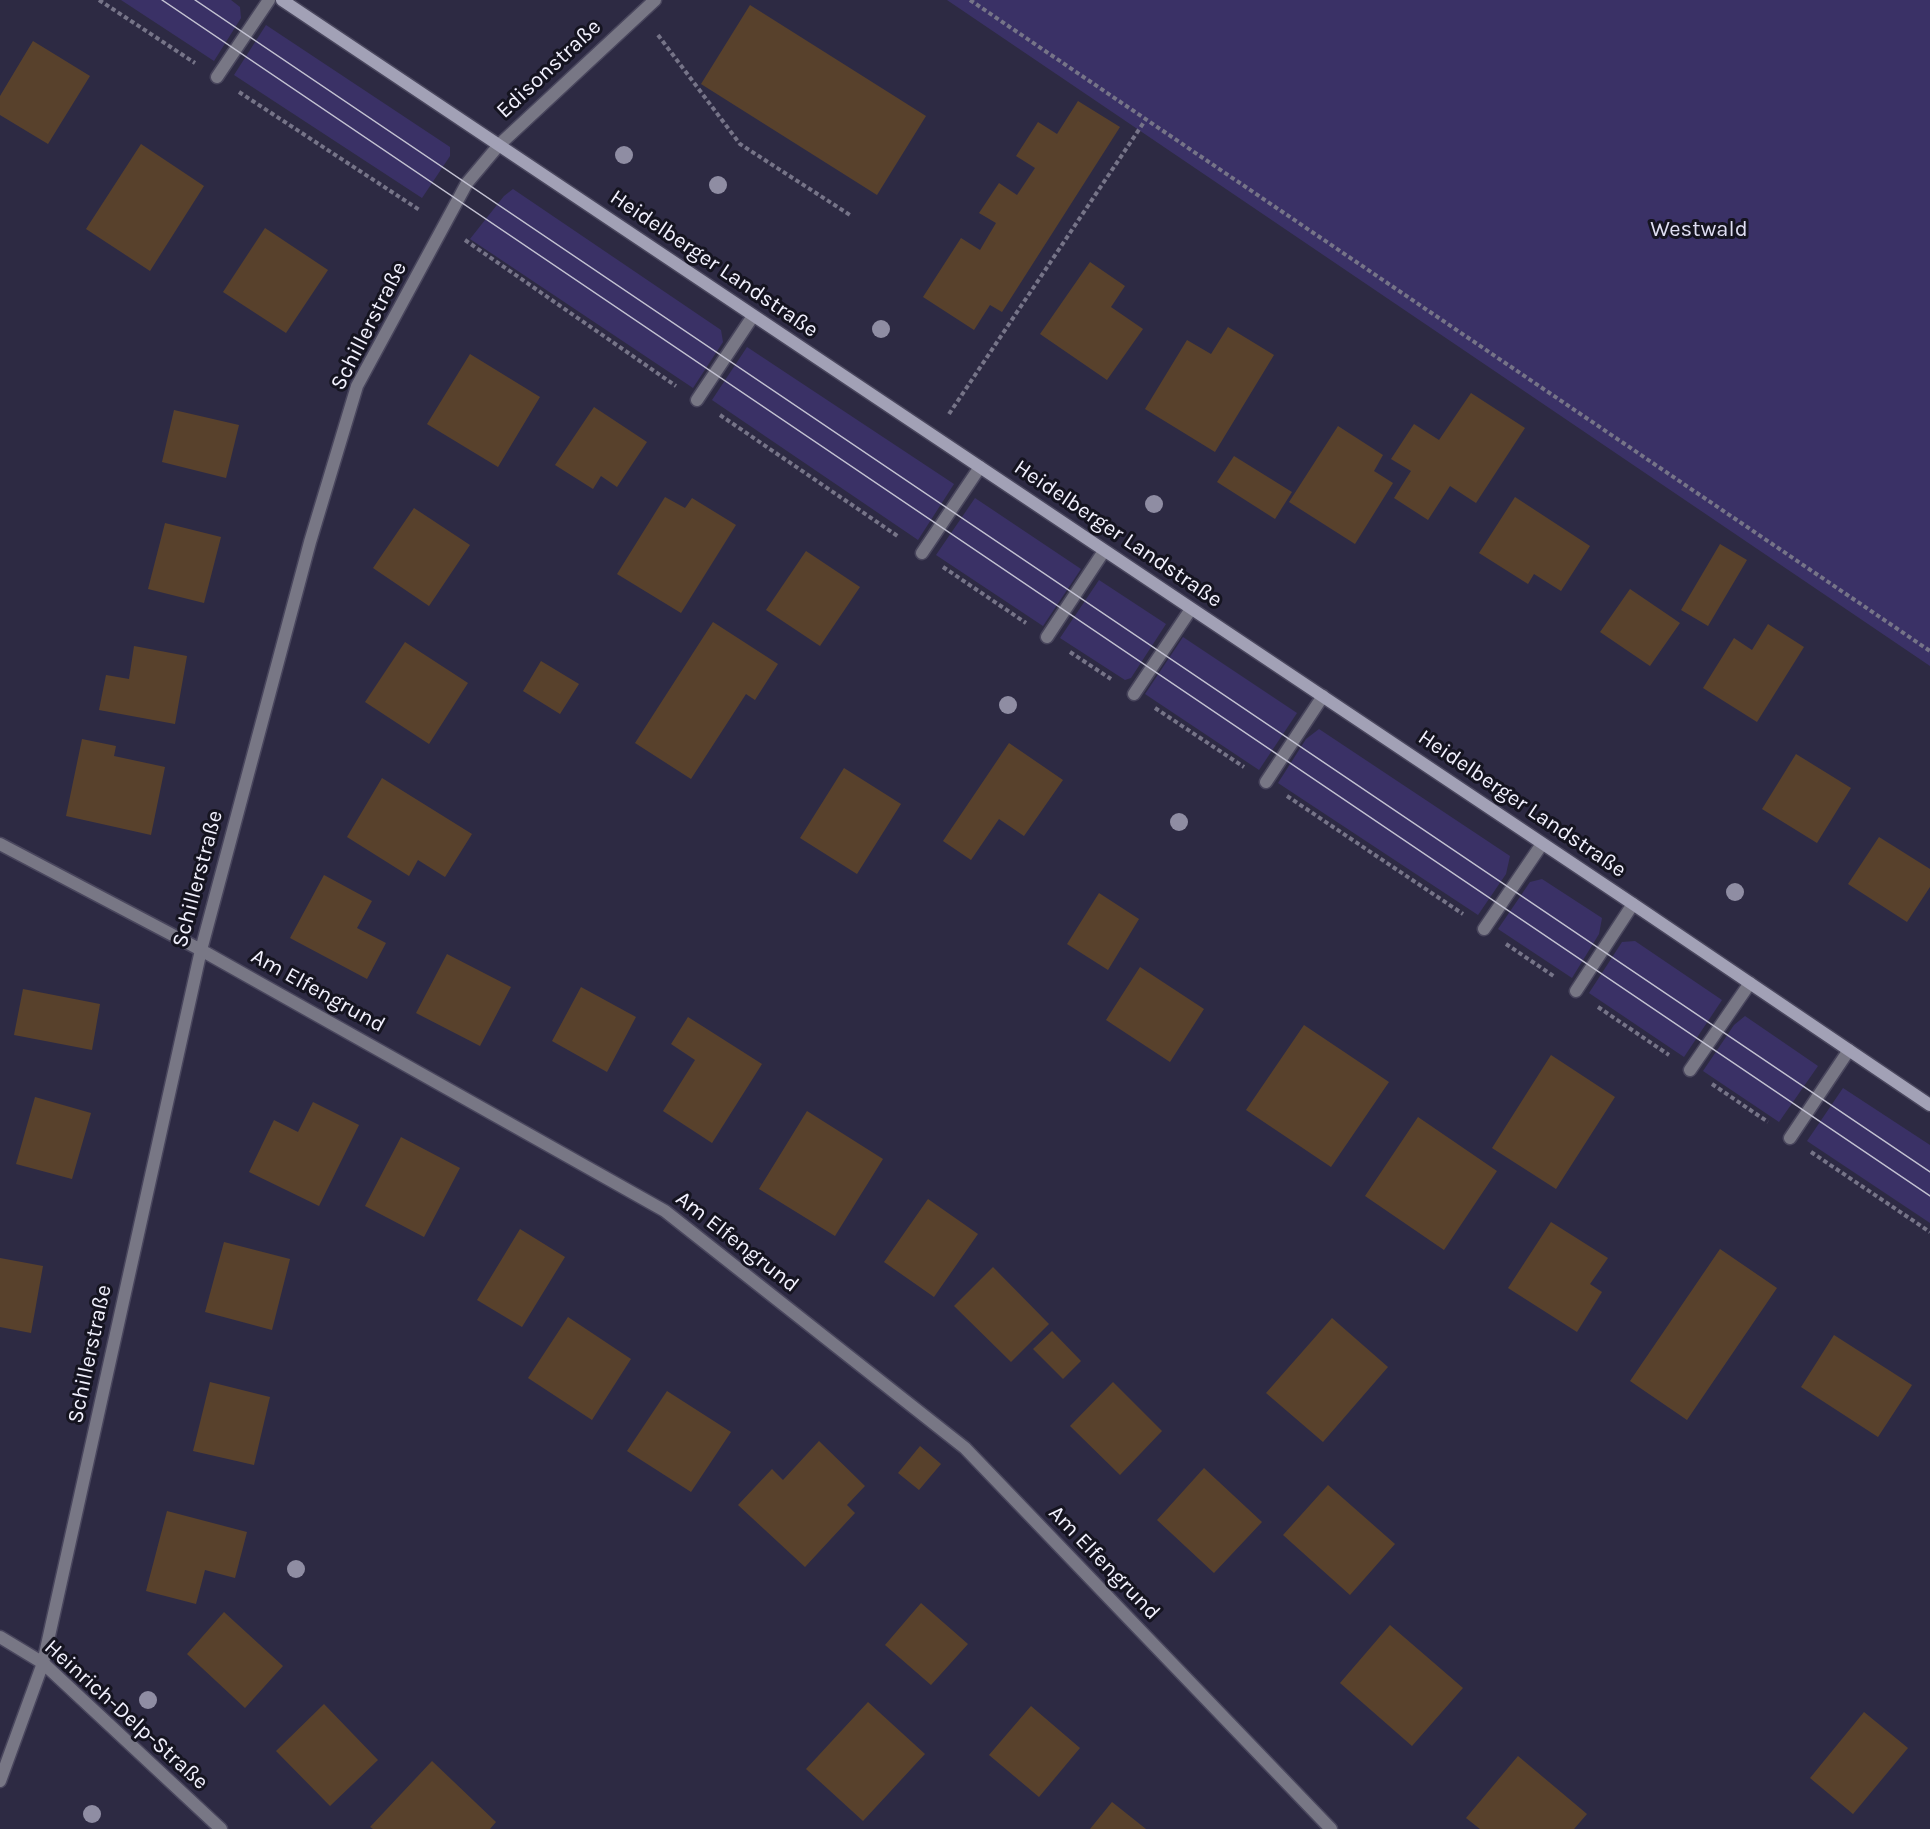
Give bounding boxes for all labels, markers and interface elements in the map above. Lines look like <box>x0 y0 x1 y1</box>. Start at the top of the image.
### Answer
street label: Edisonstraße <box>491 14 607 124</box>
street label: Heidelberger Landstraße <box>605 184 823 344</box>
park label: Westwald <box>1650 217 1748 243</box>
street label: Schillerstraße <box>325 257 413 395</box>
street label: Heidelberger Landstraße <box>1009 454 1227 614</box>
street label: Heidelberger Landstraße <box>1413 724 1631 884</box>
street label: Schillerstraße <box>167 808 229 950</box>
street label: Am Elfengrund <box>246 943 390 1039</box>
street label: Am Elfengrund <box>670 1186 804 1298</box>
street label: Schillerstraße <box>62 1282 118 1426</box>
street label: Am Elfengrund <box>1043 1500 1165 1626</box>
street label: Heinrich-Delp-Straße <box>39 1634 213 1796</box>

